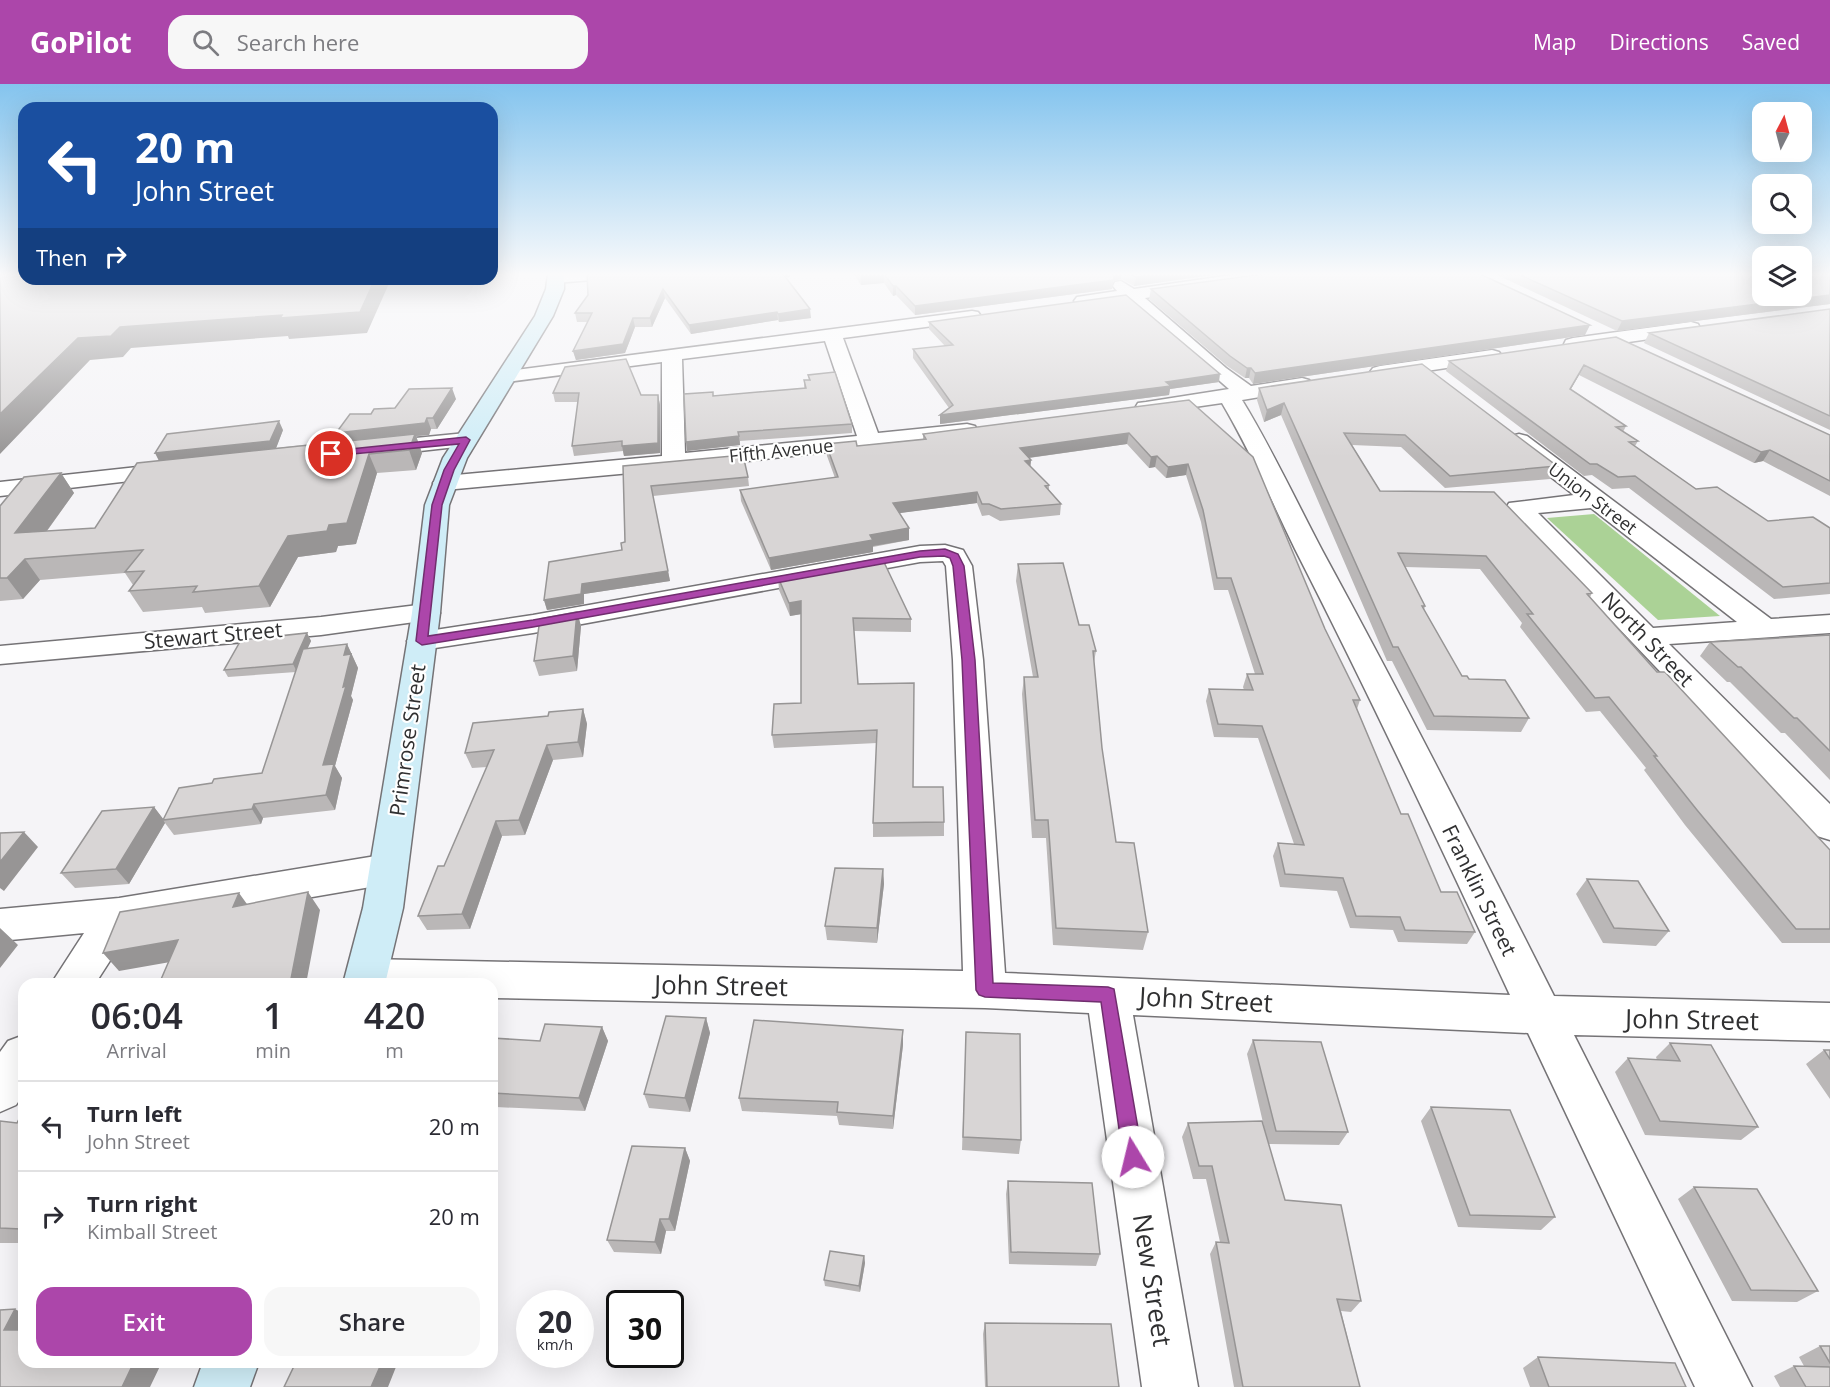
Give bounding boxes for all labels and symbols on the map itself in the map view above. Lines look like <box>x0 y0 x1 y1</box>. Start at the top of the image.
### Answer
north arrow <box>1752 102 1812 162</box>
pin <box>305 428 356 479</box>
street label: Fifth Avenue <box>728 433 834 467</box>
street label: Union Street <box>1544 457 1642 539</box>
street label: North Street <box>1596 586 1700 692</box>
street label: Stewart Street <box>143 615 283 655</box>
street label: Primrose Street <box>382 662 432 818</box>
street label: Franklin Street <box>1436 820 1524 960</box>
street label: John Street <box>651 966 788 1004</box>
street label: John Street <box>1135 977 1274 1020</box>
street label: John Street <box>1622 1000 1759 1038</box>
position arrow <box>1101 1125 1165 1189</box>
street label: New Street <box>1125 1211 1181 1349</box>
speed limit sign: 30 <box>606 1290 684 1368</box>

